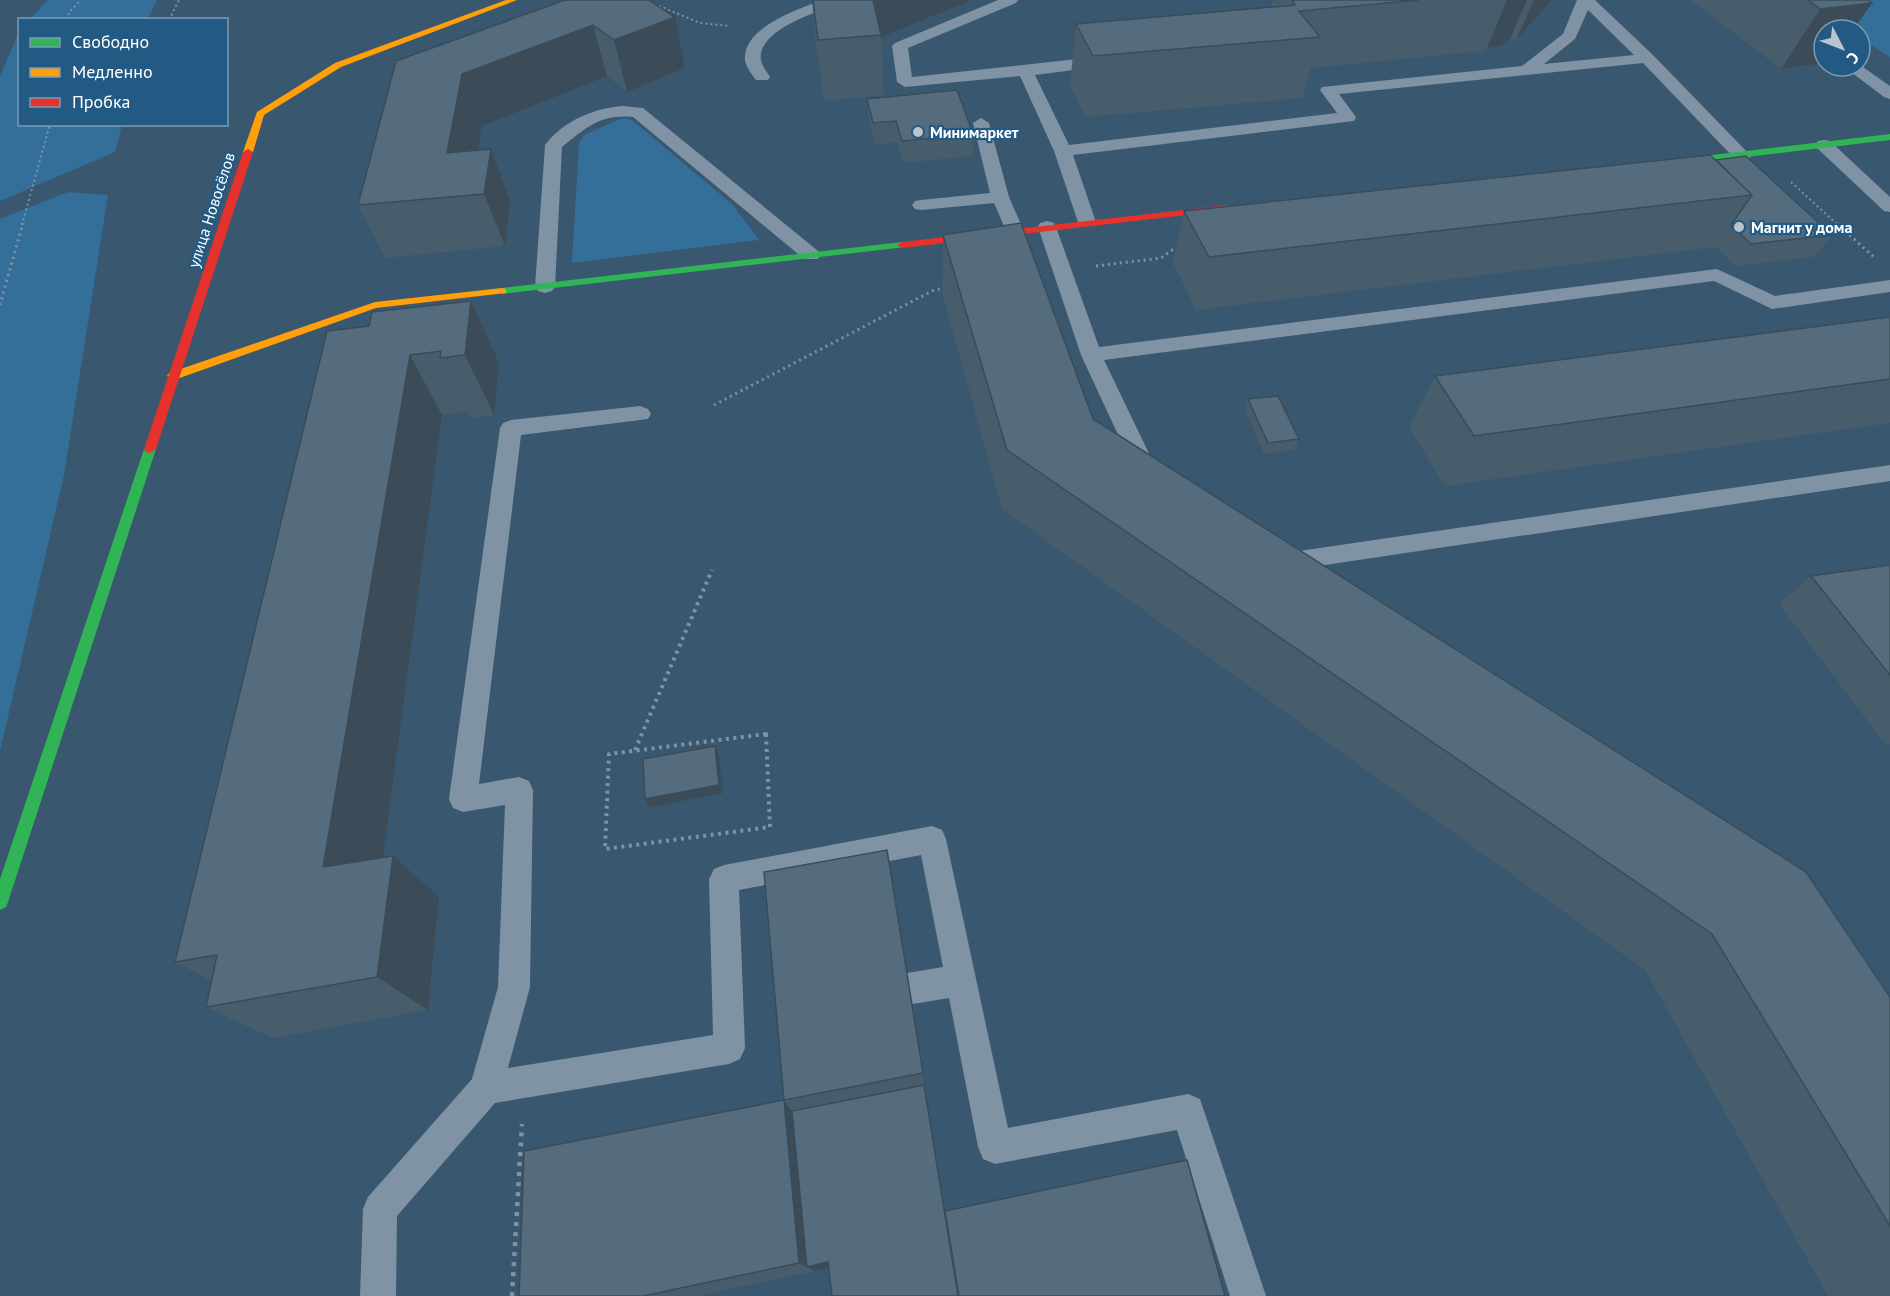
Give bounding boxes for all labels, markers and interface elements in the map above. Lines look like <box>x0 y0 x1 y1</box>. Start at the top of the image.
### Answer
legend <box>18 18 228 126</box>
north arrow <box>1812 18 1872 78</box>
text: Свободно <box>72 30 149 53</box>
text: С <box>1843 48 1864 68</box>
text: Медленно <box>72 60 153 83</box>
text: Пробка <box>72 90 130 113</box>
place label: Минимаркет <box>930 122 1019 142</box>
marker: Минимаркет <box>911 125 925 139</box>
street label: улица Новосёлов <box>183 150 239 270</box>
place label: Магнит у дома <box>1751 217 1852 237</box>
marker: Магнит у дома <box>1732 220 1746 234</box>

